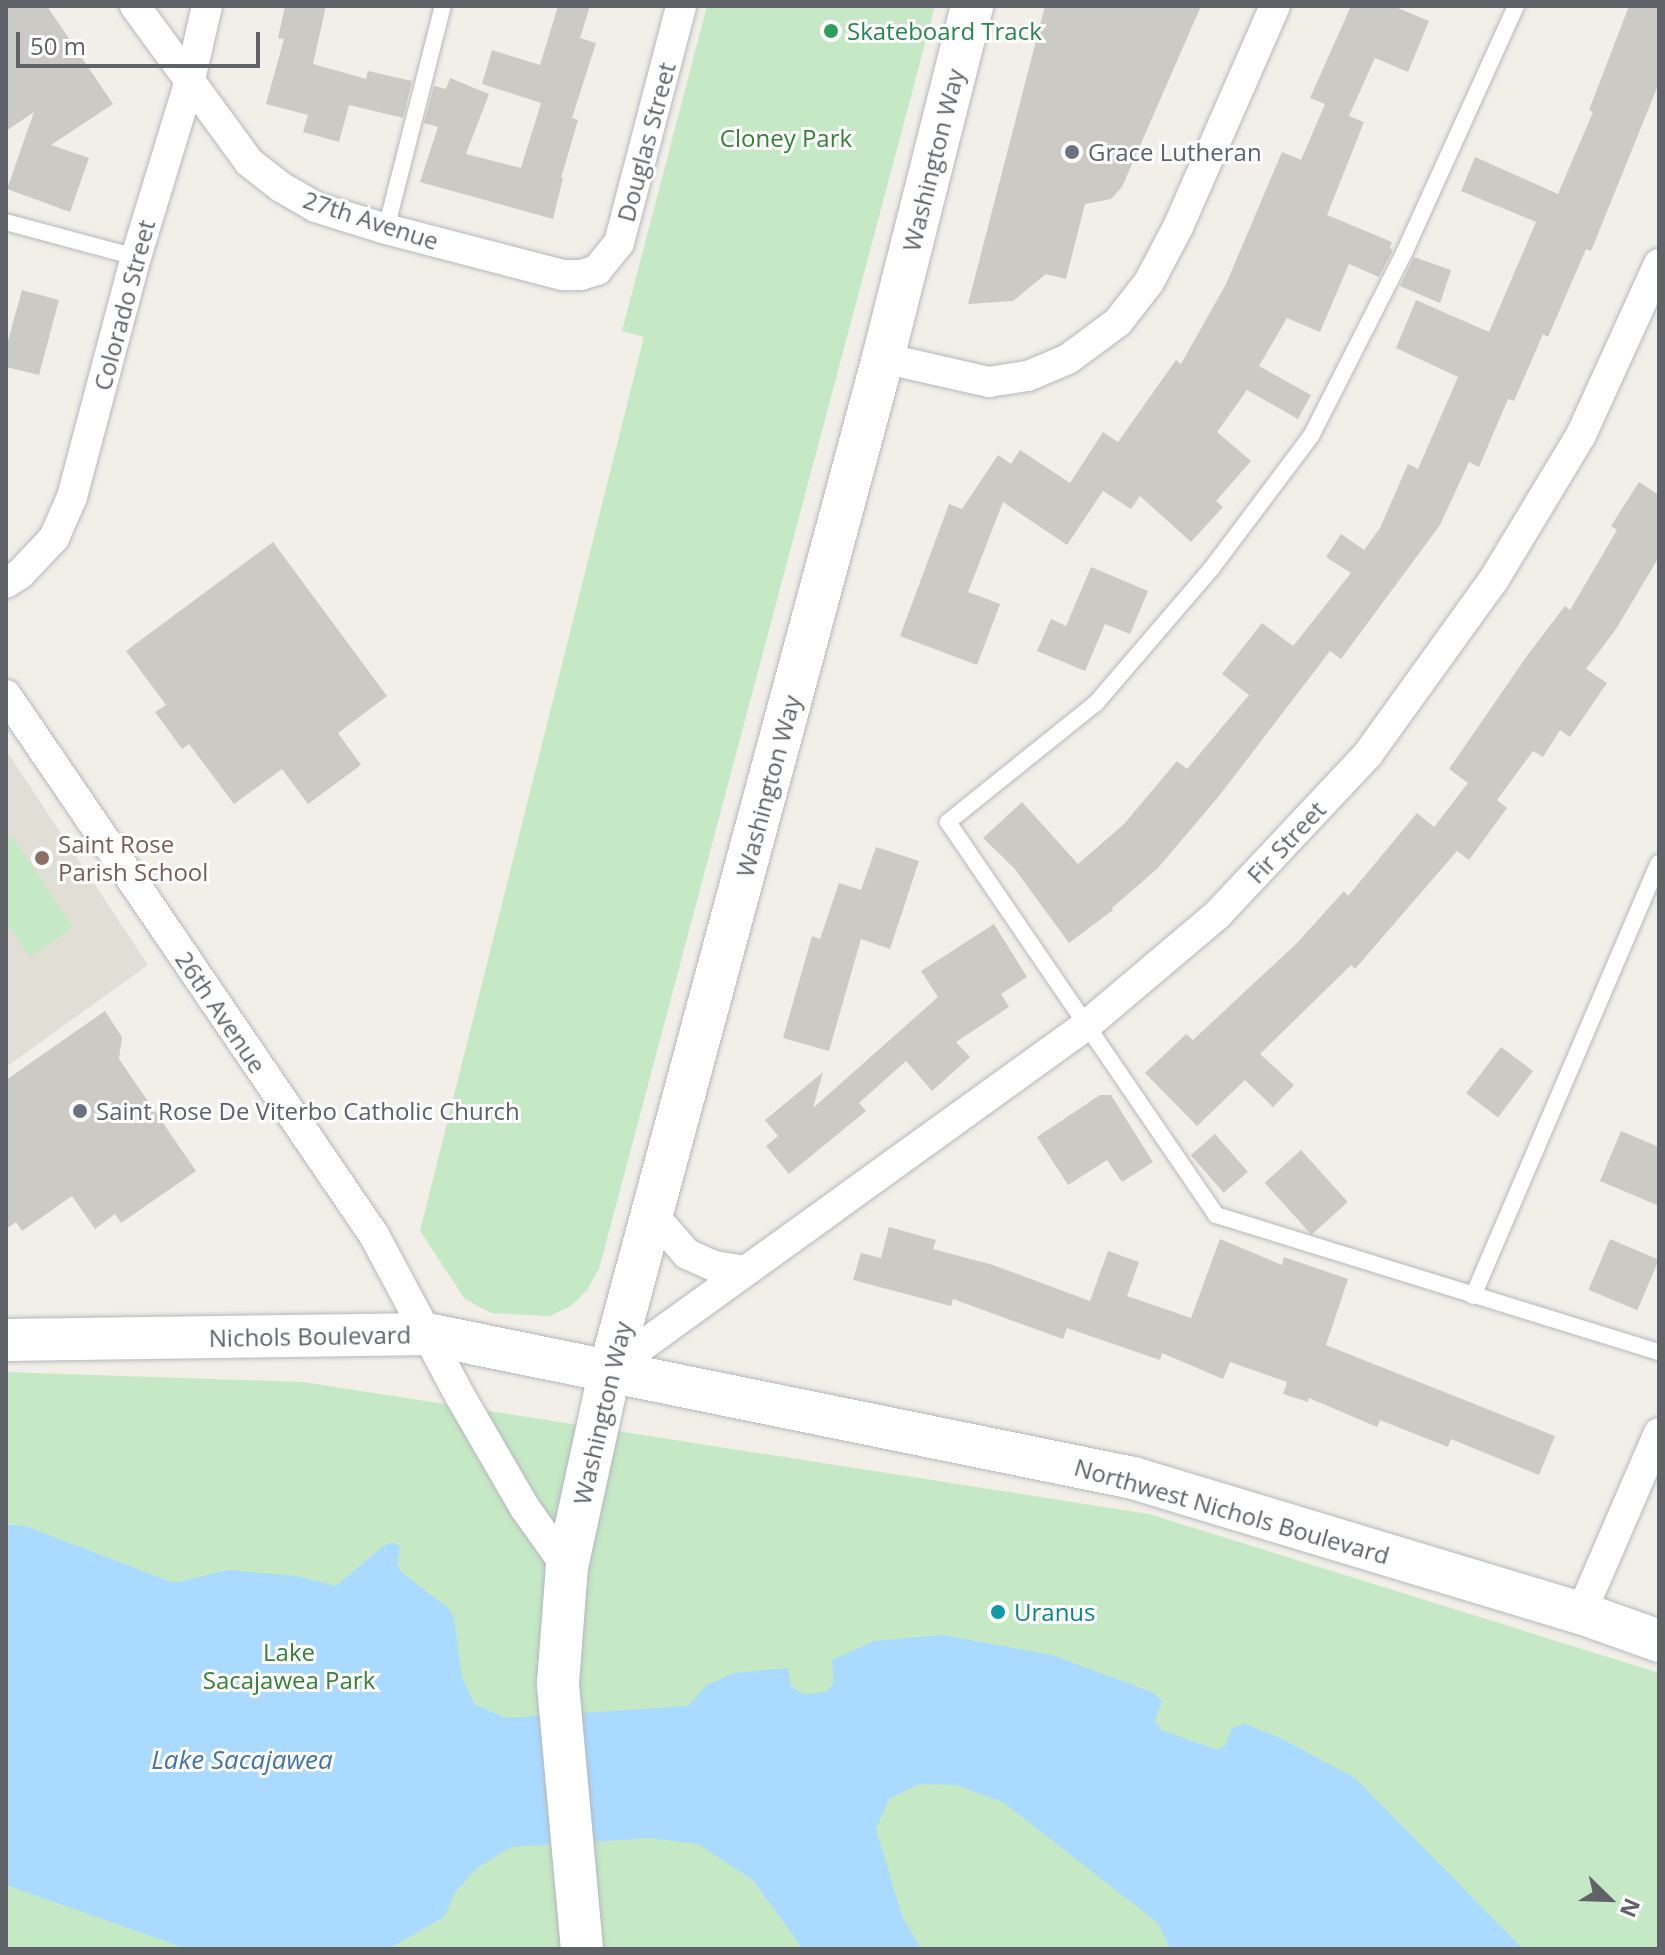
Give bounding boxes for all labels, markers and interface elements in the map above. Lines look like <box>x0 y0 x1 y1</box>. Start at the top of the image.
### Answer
scale bar <box>20 16 264 66</box>
place label: Skateboard Track <box>847 17 1042 45</box>
marker: Skateboard Track <box>822 22 840 40</box>
text: 50 m <box>30 29 86 62</box>
street label: Douglas Street <box>611 59 681 225</box>
street label: Washington Way <box>896 66 970 254</box>
park label: Cloney Park <box>720 124 852 152</box>
place label: Grace Lutheran <box>1088 138 1262 166</box>
marker: Grace Lutheran <box>1063 143 1081 161</box>
street label: 27th Avenue <box>300 185 442 255</box>
street label: Colorado Street <box>87 216 161 394</box>
street label: Washington Way <box>730 692 806 880</box>
street label: Fir Street <box>1241 795 1331 889</box>
place label: Saint Rose Parish School <box>58 830 208 886</box>
marker: Saint Rose Parish School <box>33 849 51 867</box>
street label: 26th Avenue <box>170 946 272 1078</box>
place label: Saint Rose De Viterbo Catholic Church <box>96 1097 520 1125</box>
marker: Saint Rose De Viterbo Catholic Church <box>71 1102 89 1120</box>
street label: Washington Way <box>567 1319 637 1507</box>
street label: Nichols Boulevard <box>209 1320 411 1352</box>
street label: Northwest Nichols Boulevard <box>1071 1452 1393 1570</box>
place label: Uranus <box>1014 1598 1096 1626</box>
marker: Uranus <box>989 1603 1007 1621</box>
park label: Lake Sacajawea Park <box>203 1638 375 1694</box>
water label: Lake Sacajawea <box>151 1744 333 1776</box>
north arrow <box>1569 1859 1649 1939</box>
text: N <box>1614 1894 1648 1922</box>

